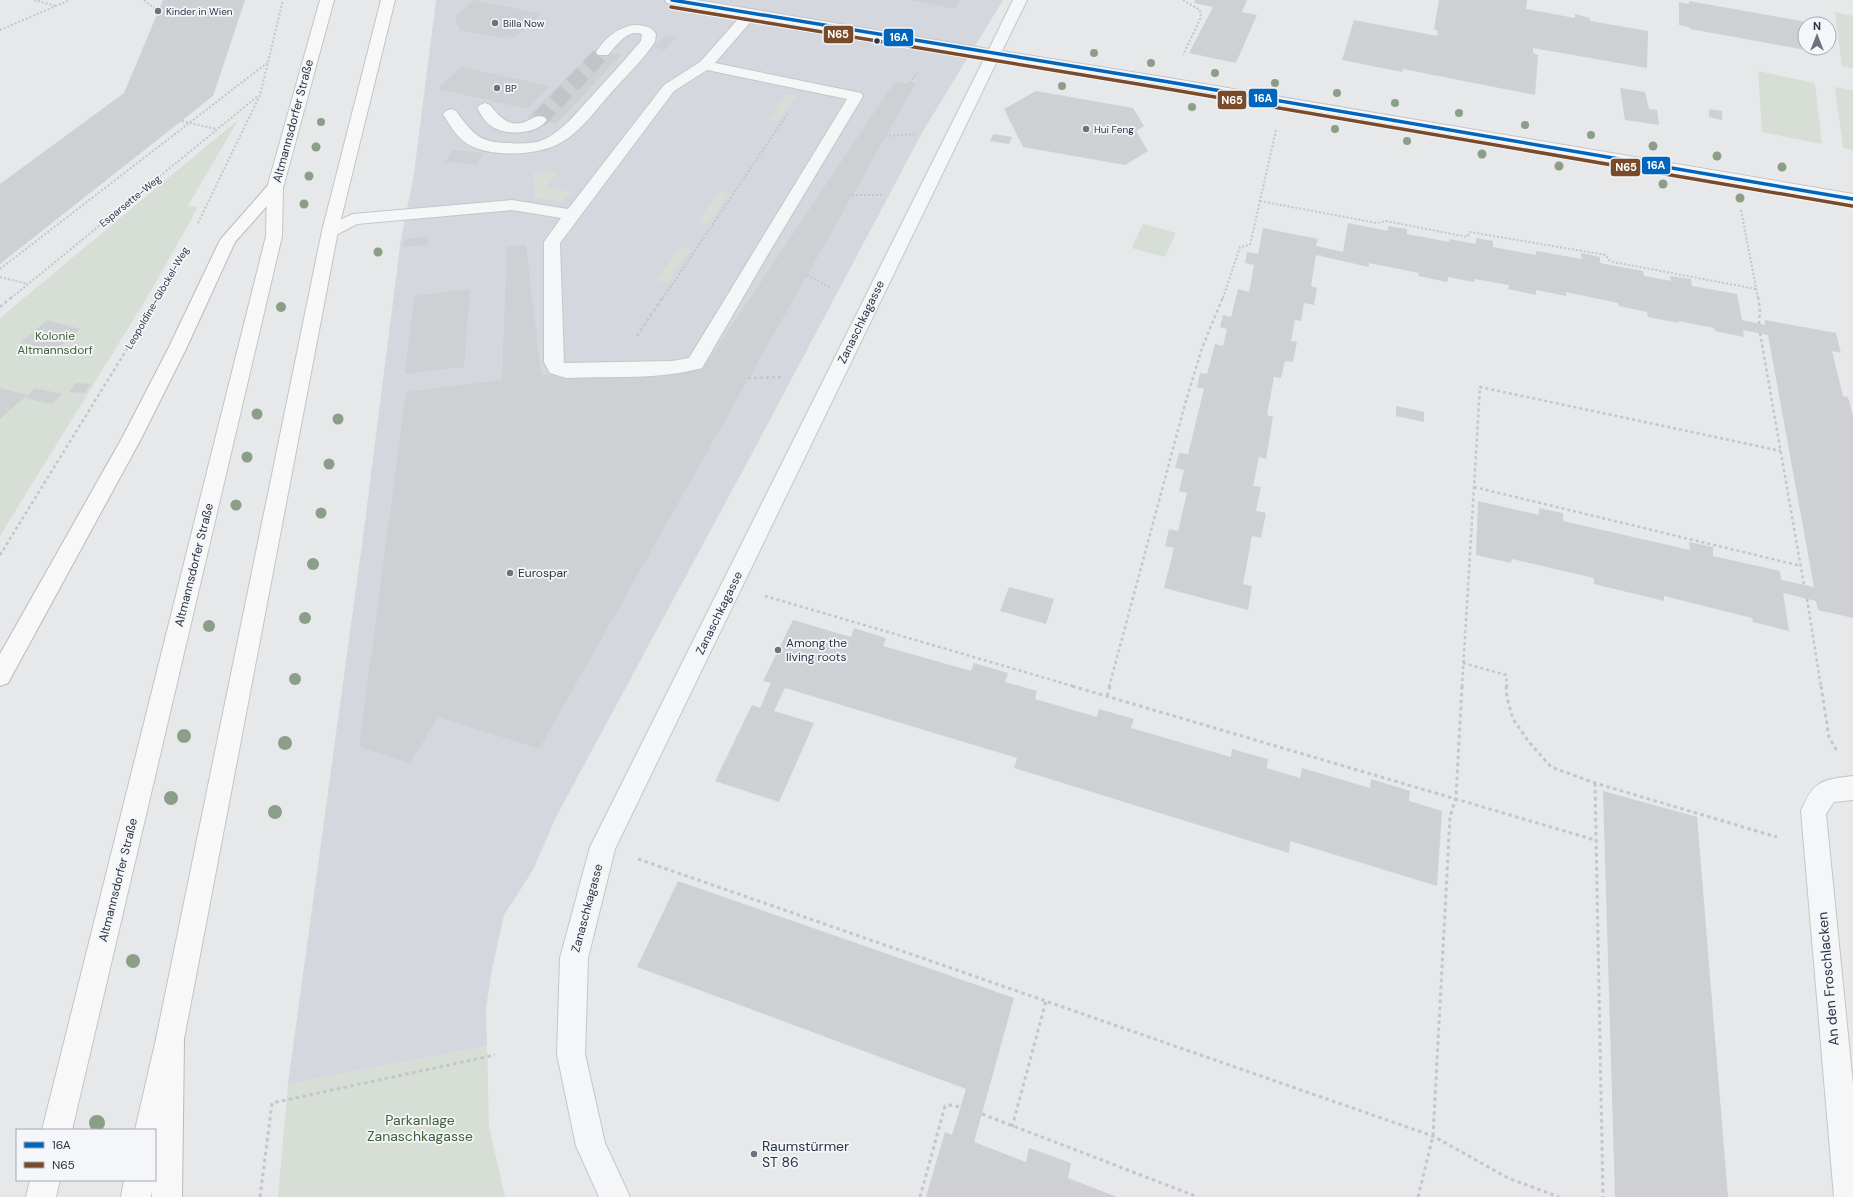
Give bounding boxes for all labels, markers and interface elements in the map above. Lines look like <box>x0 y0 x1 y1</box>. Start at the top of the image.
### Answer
place label: Kinder in Wien <box>166 5 233 18</box>
marker: Kinder in Wien <box>153 6 163 16</box>
north arrow <box>1797 16 1837 56</box>
place label: Billa Now <box>503 17 545 30</box>
marker: Billa Now <box>490 18 500 28</box>
text: N <box>1813 19 1821 33</box>
line badge: N65 <box>823 25 854 44</box>
text: N65 <box>827 27 849 41</box>
line badge: 16A <box>883 28 914 47</box>
text: 16A <box>890 30 908 44</box>
unlabelled marker <box>872 36 882 46</box>
street label: Altmannsdorfer Straße <box>269 57 317 184</box>
place label: BP <box>505 82 517 95</box>
marker: BP <box>492 83 502 93</box>
line badge: 16A <box>1248 88 1278 108</box>
line badge: N65 <box>1217 90 1247 110</box>
text: 16A <box>1254 91 1272 105</box>
text: N65 <box>1221 93 1243 107</box>
place label: Hui Feng <box>1094 123 1134 136</box>
marker: Hui Feng <box>1081 124 1091 134</box>
line badge: 16A <box>1641 156 1671 175</box>
line badge: N65 <box>1610 158 1641 177</box>
text: 16A <box>1647 158 1665 172</box>
text: N65 <box>1615 160 1637 174</box>
street label: Esparsette-Weg <box>97 172 164 230</box>
street label: Leopoldine-Glöckel-Weg <box>122 244 192 352</box>
street label: Zanaschkagasse <box>834 278 888 366</box>
park label: Kolonie Altmannsdorf <box>17 328 93 358</box>
street label: Altmannsdorfer Straße <box>171 501 217 629</box>
place label: Eurospar <box>518 565 568 581</box>
marker: Eurospar <box>505 568 515 578</box>
street label: Zanaschkagasse <box>692 569 746 657</box>
place label: Among the living roots <box>786 635 847 665</box>
marker: Among the living roots <box>773 645 783 655</box>
street label: Altmannsdorfer Straße <box>95 816 141 944</box>
street label: Zanaschkagasse <box>568 862 607 954</box>
street label: An den Froschlacken <box>1813 911 1843 1047</box>
park label: Parkanlage Zanaschkagasse <box>367 1111 473 1145</box>
legend <box>16 1129 156 1181</box>
text: 16A <box>52 1137 71 1153</box>
place label: Raumstürmer ST 86 <box>762 1137 849 1171</box>
marker: Raumstürmer ST 86 <box>749 1149 759 1159</box>
text: N65 <box>52 1157 75 1173</box>

